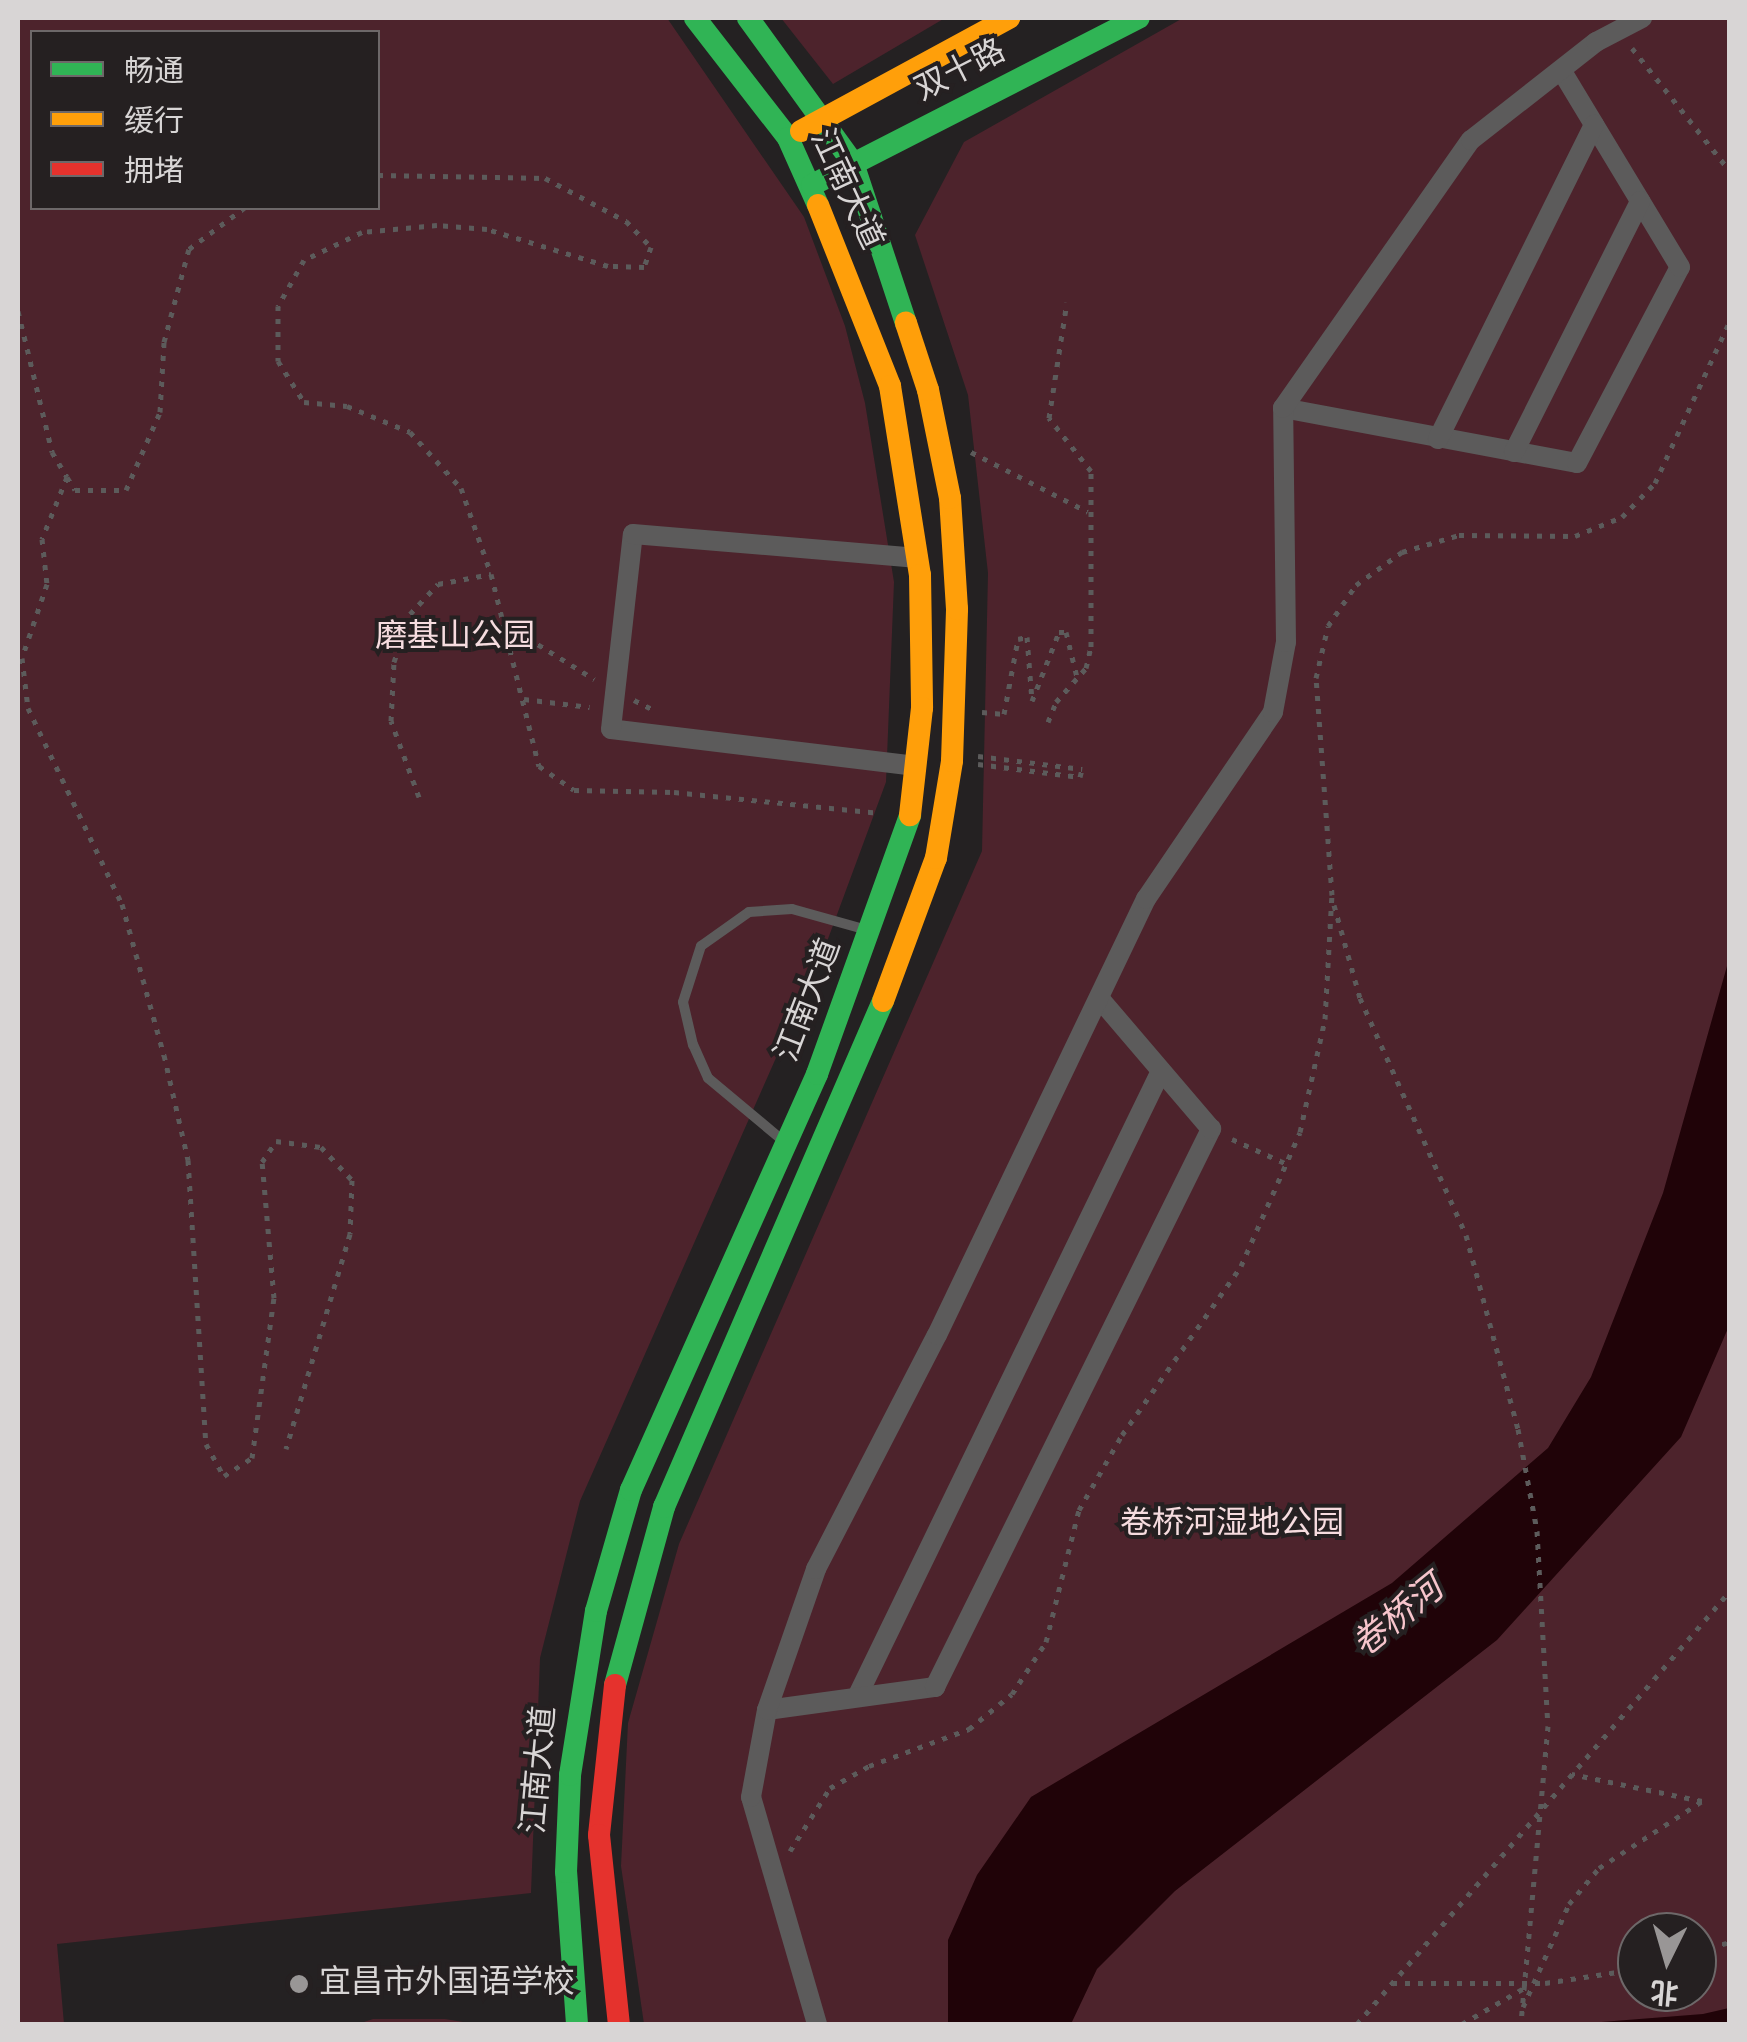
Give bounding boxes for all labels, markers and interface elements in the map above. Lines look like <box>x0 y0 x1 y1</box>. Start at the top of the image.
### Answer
legend <box>30 30 380 210</box>
street label: 双十路 <box>910 33 1012 111</box>
text: 畅通 <box>124 55 184 92</box>
text: 缓行 <box>124 105 184 142</box>
street label: 江南大道 <box>801 124 889 256</box>
text: 拥堵 <box>124 155 184 192</box>
park label: 磨基山公园 <box>375 619 535 657</box>
street label: 江南大道 <box>769 934 851 1068</box>
park label: 卷桥河湿地公园 <box>1120 1506 1344 1544</box>
water label: 卷桥河 <box>1345 1569 1453 1667</box>
street label: 江南大道 <box>516 1705 566 1835</box>
north arrow <box>1617 1912 1717 2012</box>
place label: 宜昌市外国语学校 <box>319 1965 575 2003</box>
text: 北 <box>1649 1971 1680 2009</box>
marker: 宜昌市外国语学校 <box>288 1973 310 1995</box>

